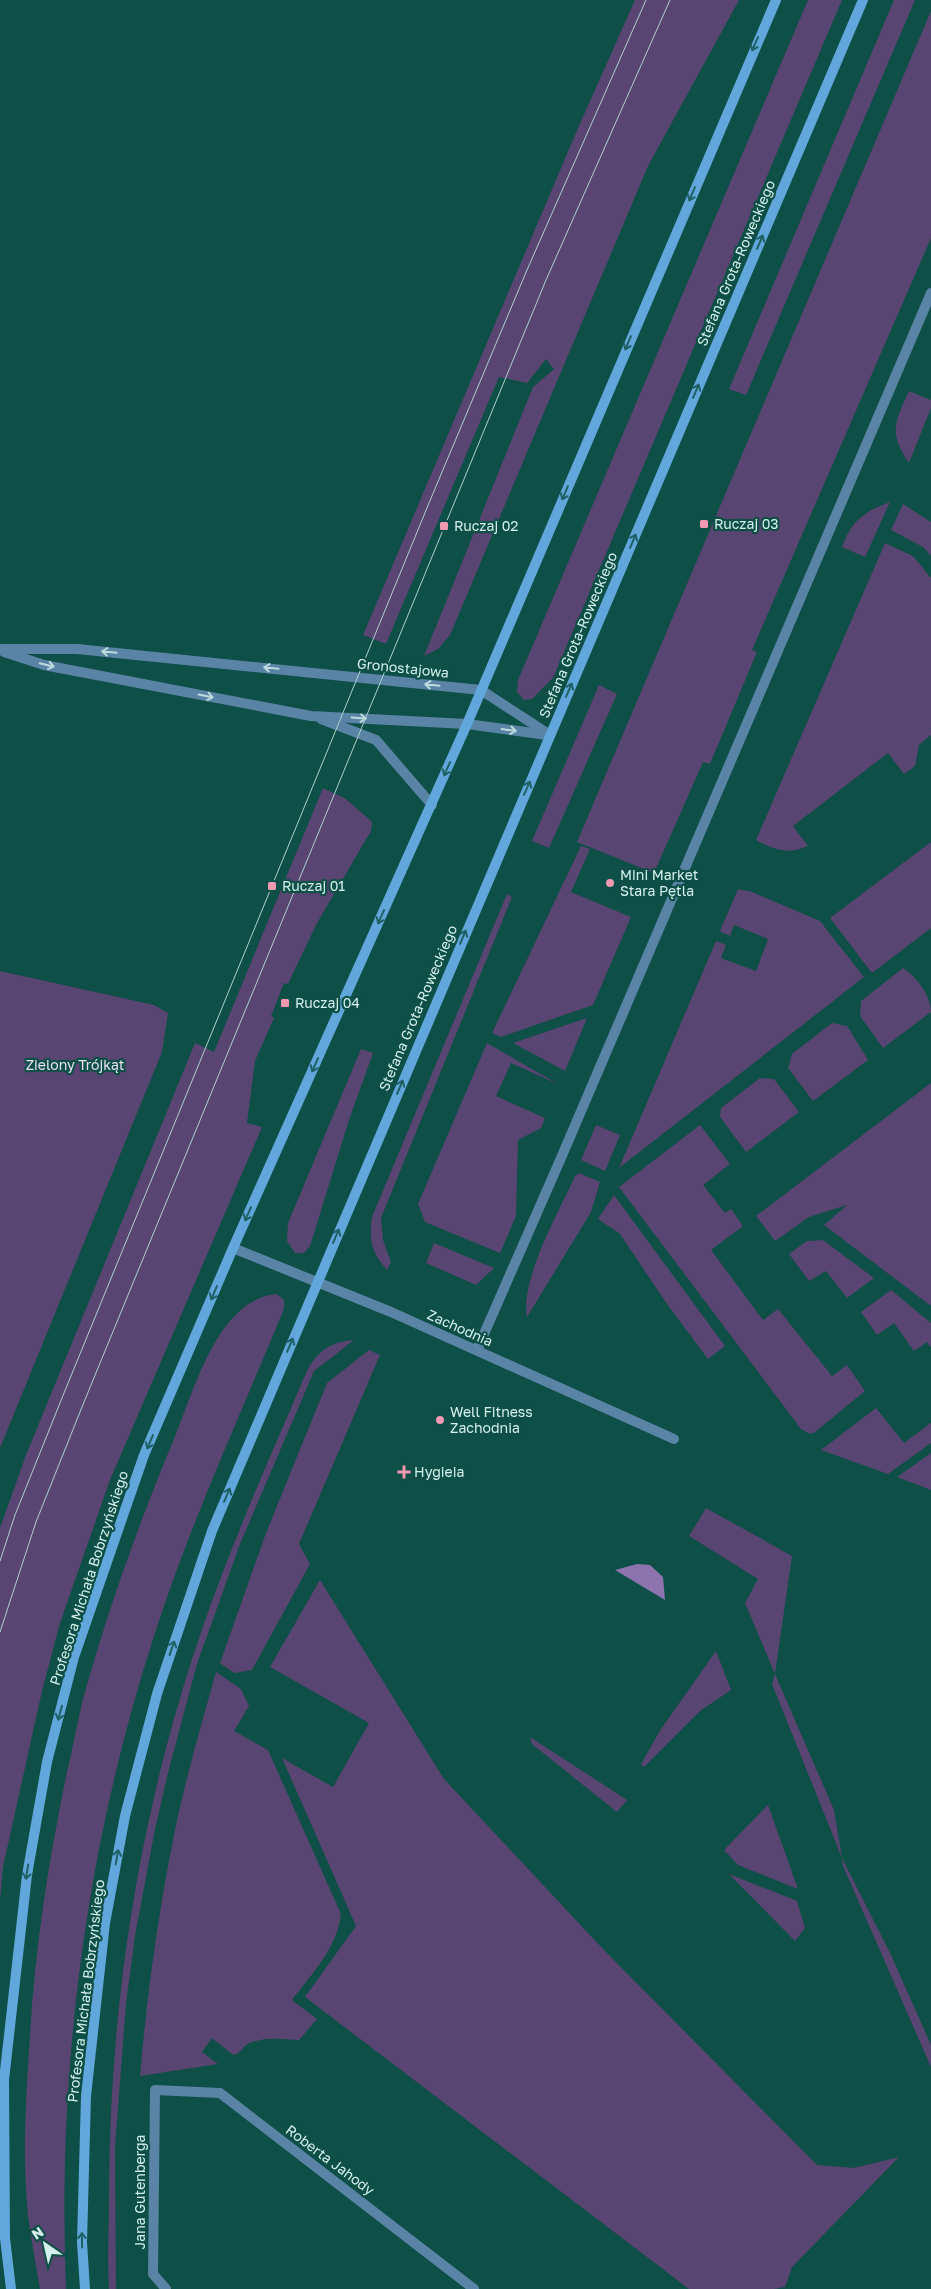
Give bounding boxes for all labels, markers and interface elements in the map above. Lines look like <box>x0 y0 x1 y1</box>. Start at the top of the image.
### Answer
one-way arrow <box>750 36 760 51</box>
street label: Stefana Grota-Roweckiego <box>693 177 778 348</box>
one-way arrow <box>686 186 696 201</box>
one-way arrow <box>757 234 766 249</box>
one-way arrow <box>623 335 632 350</box>
one-way arrow <box>692 384 702 399</box>
one-way arrow <box>559 485 569 500</box>
place label: Ruczaj 03 <box>714 515 779 532</box>
place label: Ruczaj 02 <box>454 517 518 534</box>
marker: Ruczaj 03 <box>698 518 710 530</box>
marker: Ruczaj 02 <box>438 520 450 532</box>
one-way arrow <box>629 533 638 548</box>
street label: Stefana Grota-Roweckiego <box>535 549 620 720</box>
one-way arrow <box>101 647 117 657</box>
street label: Gronostajowa <box>356 654 450 681</box>
one-way arrow <box>38 661 54 670</box>
one-way arrow <box>263 663 279 673</box>
one-way arrow <box>425 680 441 690</box>
one-way arrow <box>565 683 575 698</box>
one-way arrow <box>198 691 214 701</box>
one-way arrow <box>351 714 367 723</box>
one-way arrow <box>500 725 516 735</box>
one-way arrow <box>442 761 452 776</box>
one-way arrow <box>523 781 533 796</box>
place label: Mini Market Stara Pętla <box>620 866 698 899</box>
place label: Ruczaj 01 <box>282 877 345 894</box>
marker: Mini Market Stara Pętla <box>604 877 616 889</box>
marker: Ruczaj 01 <box>266 880 278 892</box>
one-way arrow <box>376 909 386 924</box>
street label: Stefana Grota-Roweckiego <box>375 922 460 1093</box>
one-way arrow <box>459 930 468 945</box>
place label: Ruczaj 04 <box>295 994 360 1011</box>
marker: Ruczaj 04 <box>279 997 291 1009</box>
park label: Zielony Trójkąt <box>26 1056 124 1073</box>
one-way arrow <box>309 1057 319 1072</box>
one-way arrow <box>395 1080 405 1095</box>
one-way arrow <box>243 1206 253 1221</box>
one-way arrow <box>332 1229 341 1244</box>
one-way arrow <box>208 1285 218 1300</box>
street label: Zachodnia <box>425 1306 496 1350</box>
one-way arrow <box>286 1338 295 1353</box>
place label: Well Fitness Zachodnia <box>450 1403 533 1436</box>
marker: Well Fitness Zachodnia <box>434 1414 446 1426</box>
one-way arrow <box>144 1434 154 1449</box>
place label: Hygieia <box>414 1463 464 1480</box>
marker: Hygieia <box>398 1466 410 1478</box>
street label: Profesora Michała Bobrzyńskiego <box>46 1468 131 1687</box>
one-way arrow <box>222 1488 232 1503</box>
one-way arrow <box>168 1641 177 1656</box>
one-way arrow <box>55 1704 64 1720</box>
one-way arrow <box>113 1850 123 1866</box>
one-way arrow <box>22 1863 32 1879</box>
street label: Profesora Michała Bobrzyńskiego <box>63 1879 108 2103</box>
street label: Roberta Jahody <box>283 2121 378 2198</box>
street label: Jana Gutenberga <box>131 2135 148 2249</box>
north arrow <box>20 2219 70 2269</box>
text: N <box>28 2223 47 2243</box>
one-way arrow <box>78 2233 87 2249</box>

